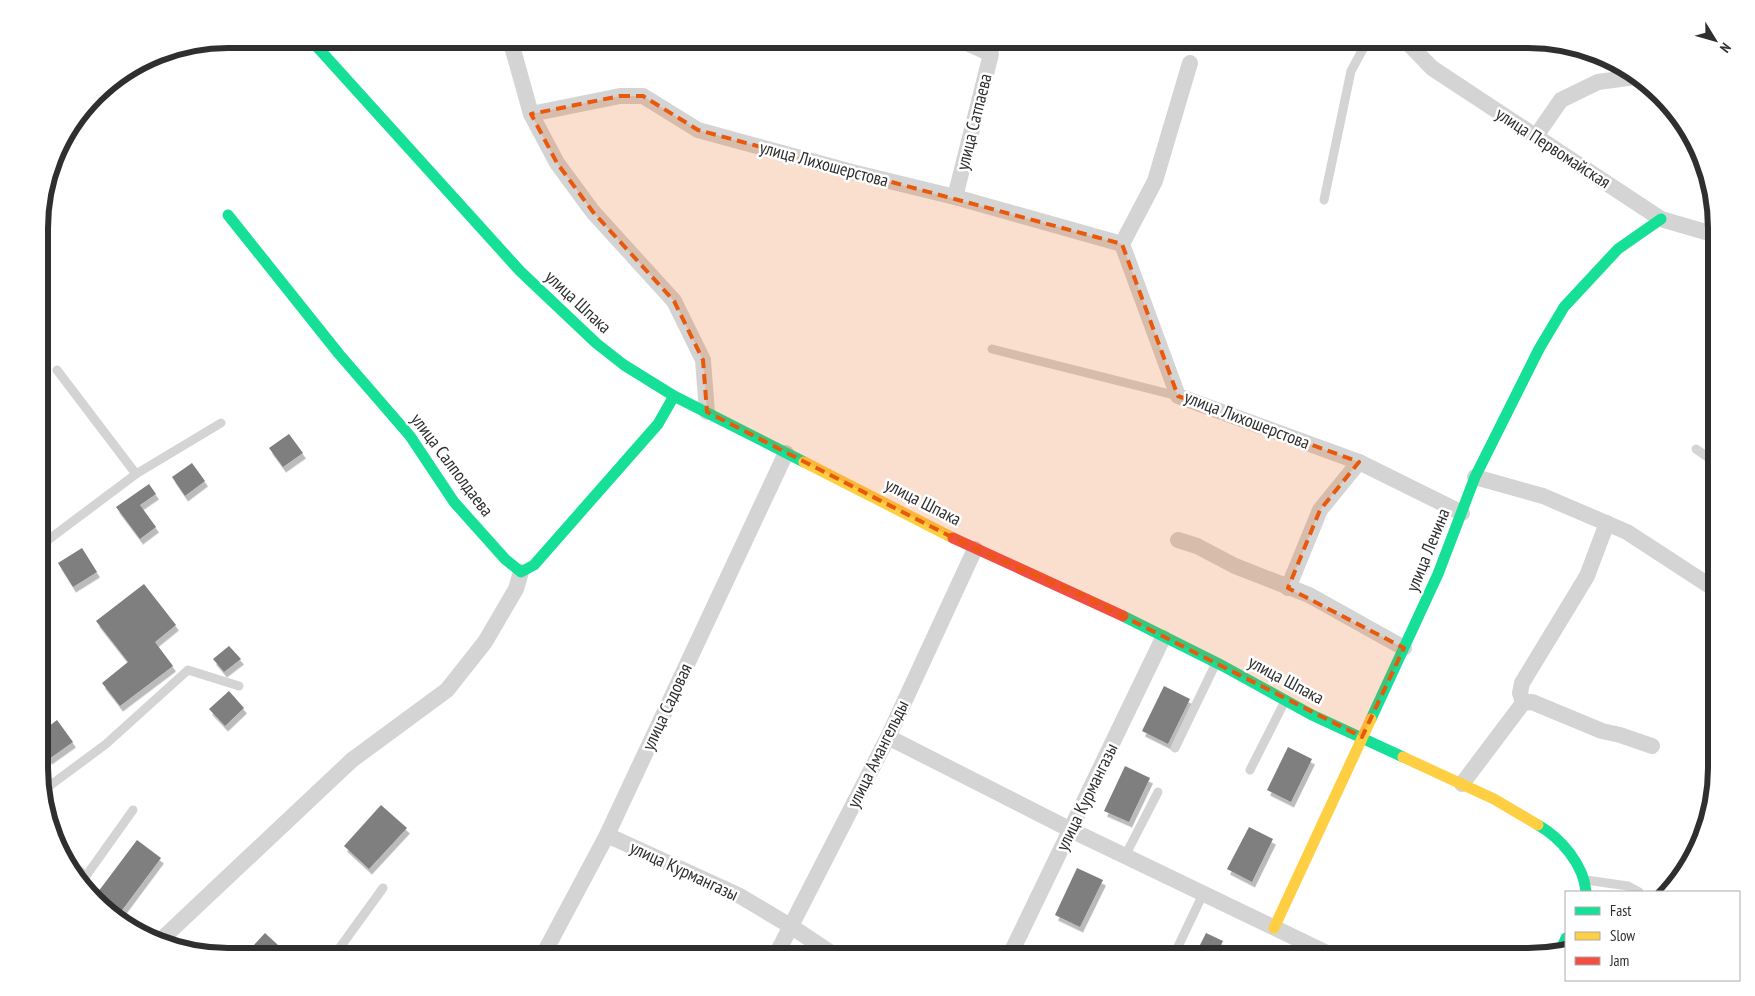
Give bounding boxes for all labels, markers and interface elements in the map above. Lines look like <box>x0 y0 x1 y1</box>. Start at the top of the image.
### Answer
north arrow <box>1690 15 1740 65</box>
text: N <box>1716 39 1735 56</box>
street label: улица Сатпаева <box>950 71 997 173</box>
street label: улица Первомайская <box>1491 102 1615 193</box>
street label: улица Лихошерстова <box>757 135 891 192</box>
street label: улица Шпака <box>540 265 616 338</box>
street label: улица Лихошерстова <box>1181 385 1313 454</box>
street label: улица Салполдаева <box>406 409 499 521</box>
street label: улица Шпака <box>881 473 965 531</box>
street label: улица Ленина <box>1400 505 1455 595</box>
street label: улица Шпака <box>1244 650 1328 709</box>
street label: улица Садовая <box>636 660 697 754</box>
street label: улица Амангельды <box>842 696 914 811</box>
street label: улица Курмангазы <box>1051 739 1123 854</box>
street label: улица Курмангазы <box>626 835 742 906</box>
legend <box>1565 891 1740 981</box>
text: Fast <box>1610 901 1631 920</box>
text: Slow <box>1610 926 1635 945</box>
text: Jam <box>1609 951 1629 970</box>

